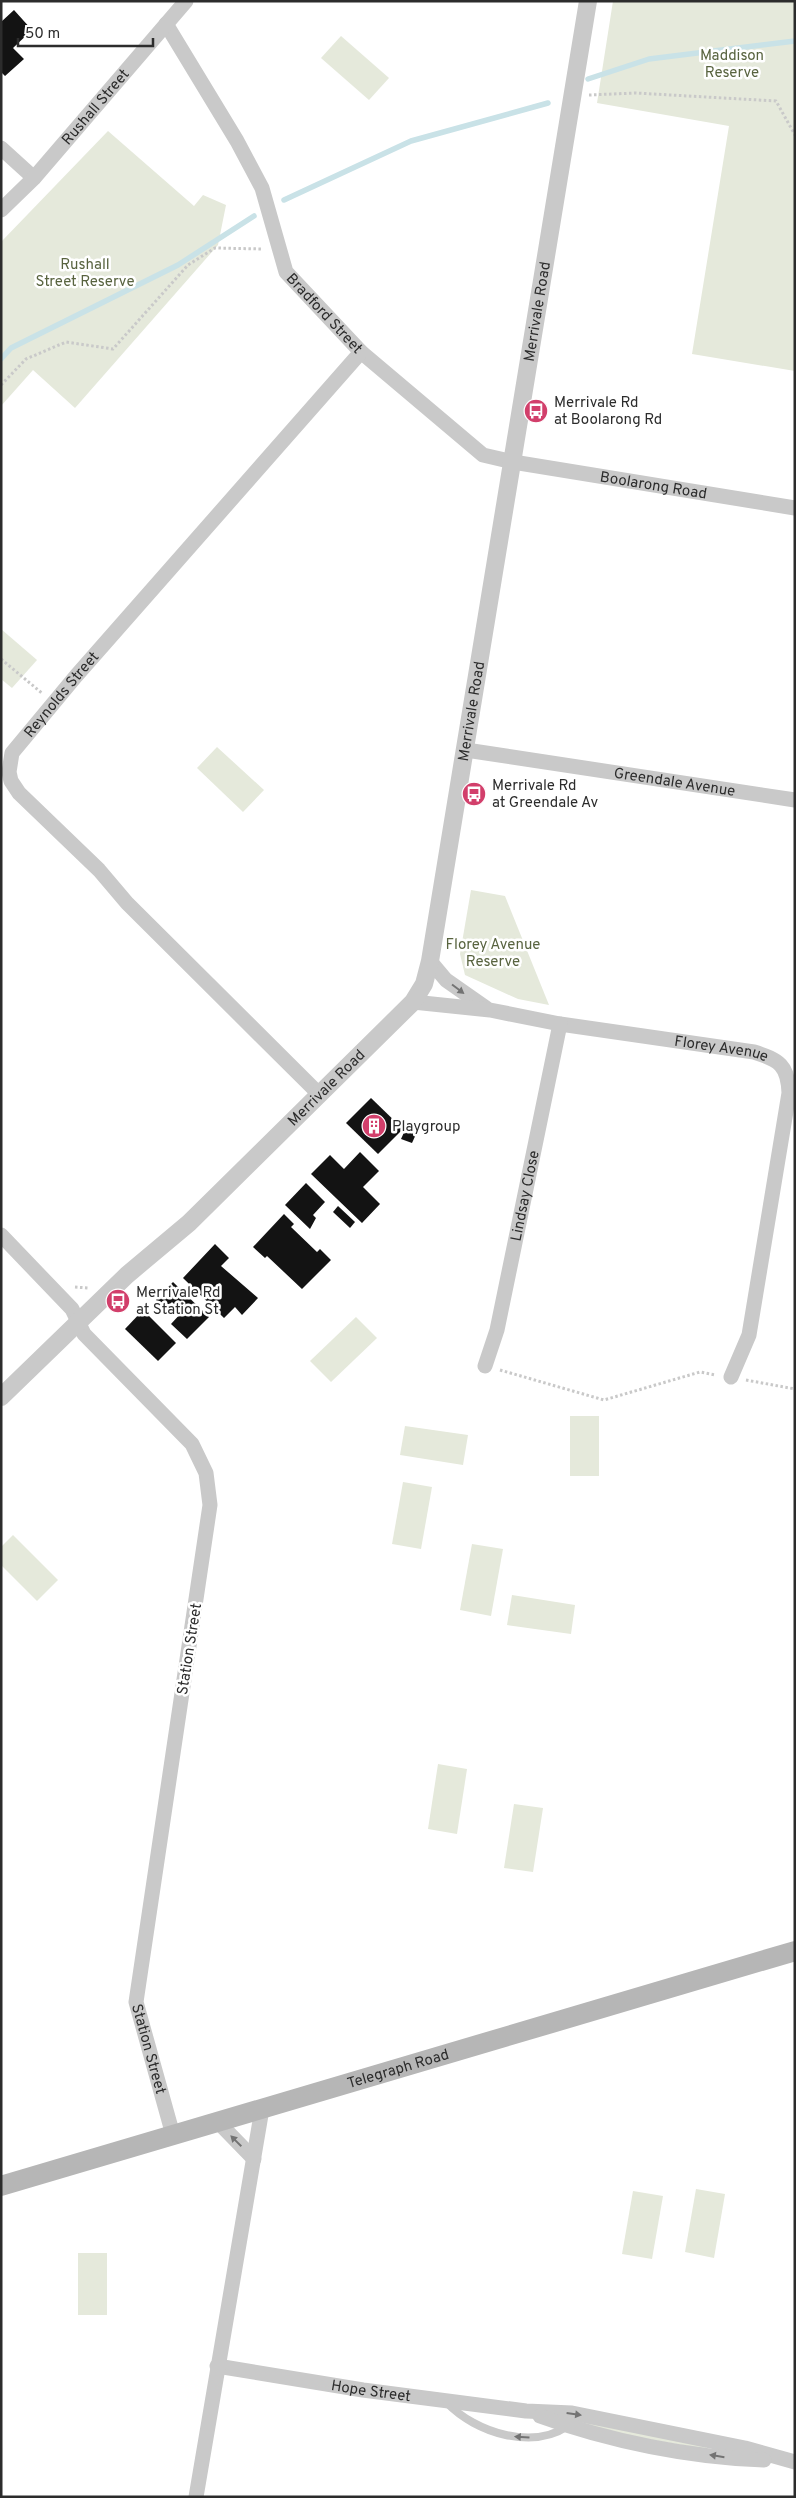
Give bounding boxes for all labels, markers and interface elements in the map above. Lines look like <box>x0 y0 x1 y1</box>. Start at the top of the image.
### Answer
scale bar <box>18 15 152 47</box>
text: 50 m <box>25 25 60 44</box>
park label: Maddison Reserve <box>700 47 764 83</box>
street label: Rushall Street <box>58 66 134 150</box>
park label: Rushall Street Reserve <box>35 256 135 292</box>
street label: Merrivale Road <box>521 260 556 363</box>
street label: Bradford Street <box>281 270 366 359</box>
place label: Merrivale Rd at Boolarong Rd <box>554 394 662 430</box>
bus stop icon: Merrivale Rd at Boolarong Rd <box>523 398 549 424</box>
street label: Boolarong Road <box>598 468 708 504</box>
street label: Reynolds Street <box>21 648 104 742</box>
street label: Merrivale Road <box>455 660 490 763</box>
street label: Greendale Avenue <box>612 765 736 802</box>
place label: Merrivale Rd at Greendale Av <box>492 777 599 813</box>
bus stop icon: Merrivale Rd at Greendale Av <box>461 781 487 807</box>
park label: Florey Avenue Reserve <box>446 936 540 972</box>
one-way arrow <box>451 983 464 994</box>
street label: Florey Avenue <box>673 1033 771 1067</box>
street label: Merrivale Road <box>285 1046 370 1131</box>
building icon: Playgroup <box>361 1113 387 1139</box>
place label: Playgroup <box>392 1118 461 1137</box>
street label: Lindsay Close <box>507 1149 545 1243</box>
place label: Merrivale Rd at Station St <box>136 1284 220 1320</box>
bus stop icon: Merrivale Rd at Station St <box>105 1288 131 1314</box>
street label: Station Street <box>174 1602 207 1697</box>
street label: Station Street <box>126 2002 169 2097</box>
street label: Telegraph Road <box>345 2046 452 2094</box>
one-way arrow <box>230 2135 242 2147</box>
street label: Hope Street <box>329 2377 412 2407</box>
one-way arrow <box>567 2410 583 2418</box>
one-way arrow <box>514 2433 530 2441</box>
one-way arrow <box>709 2452 725 2460</box>

